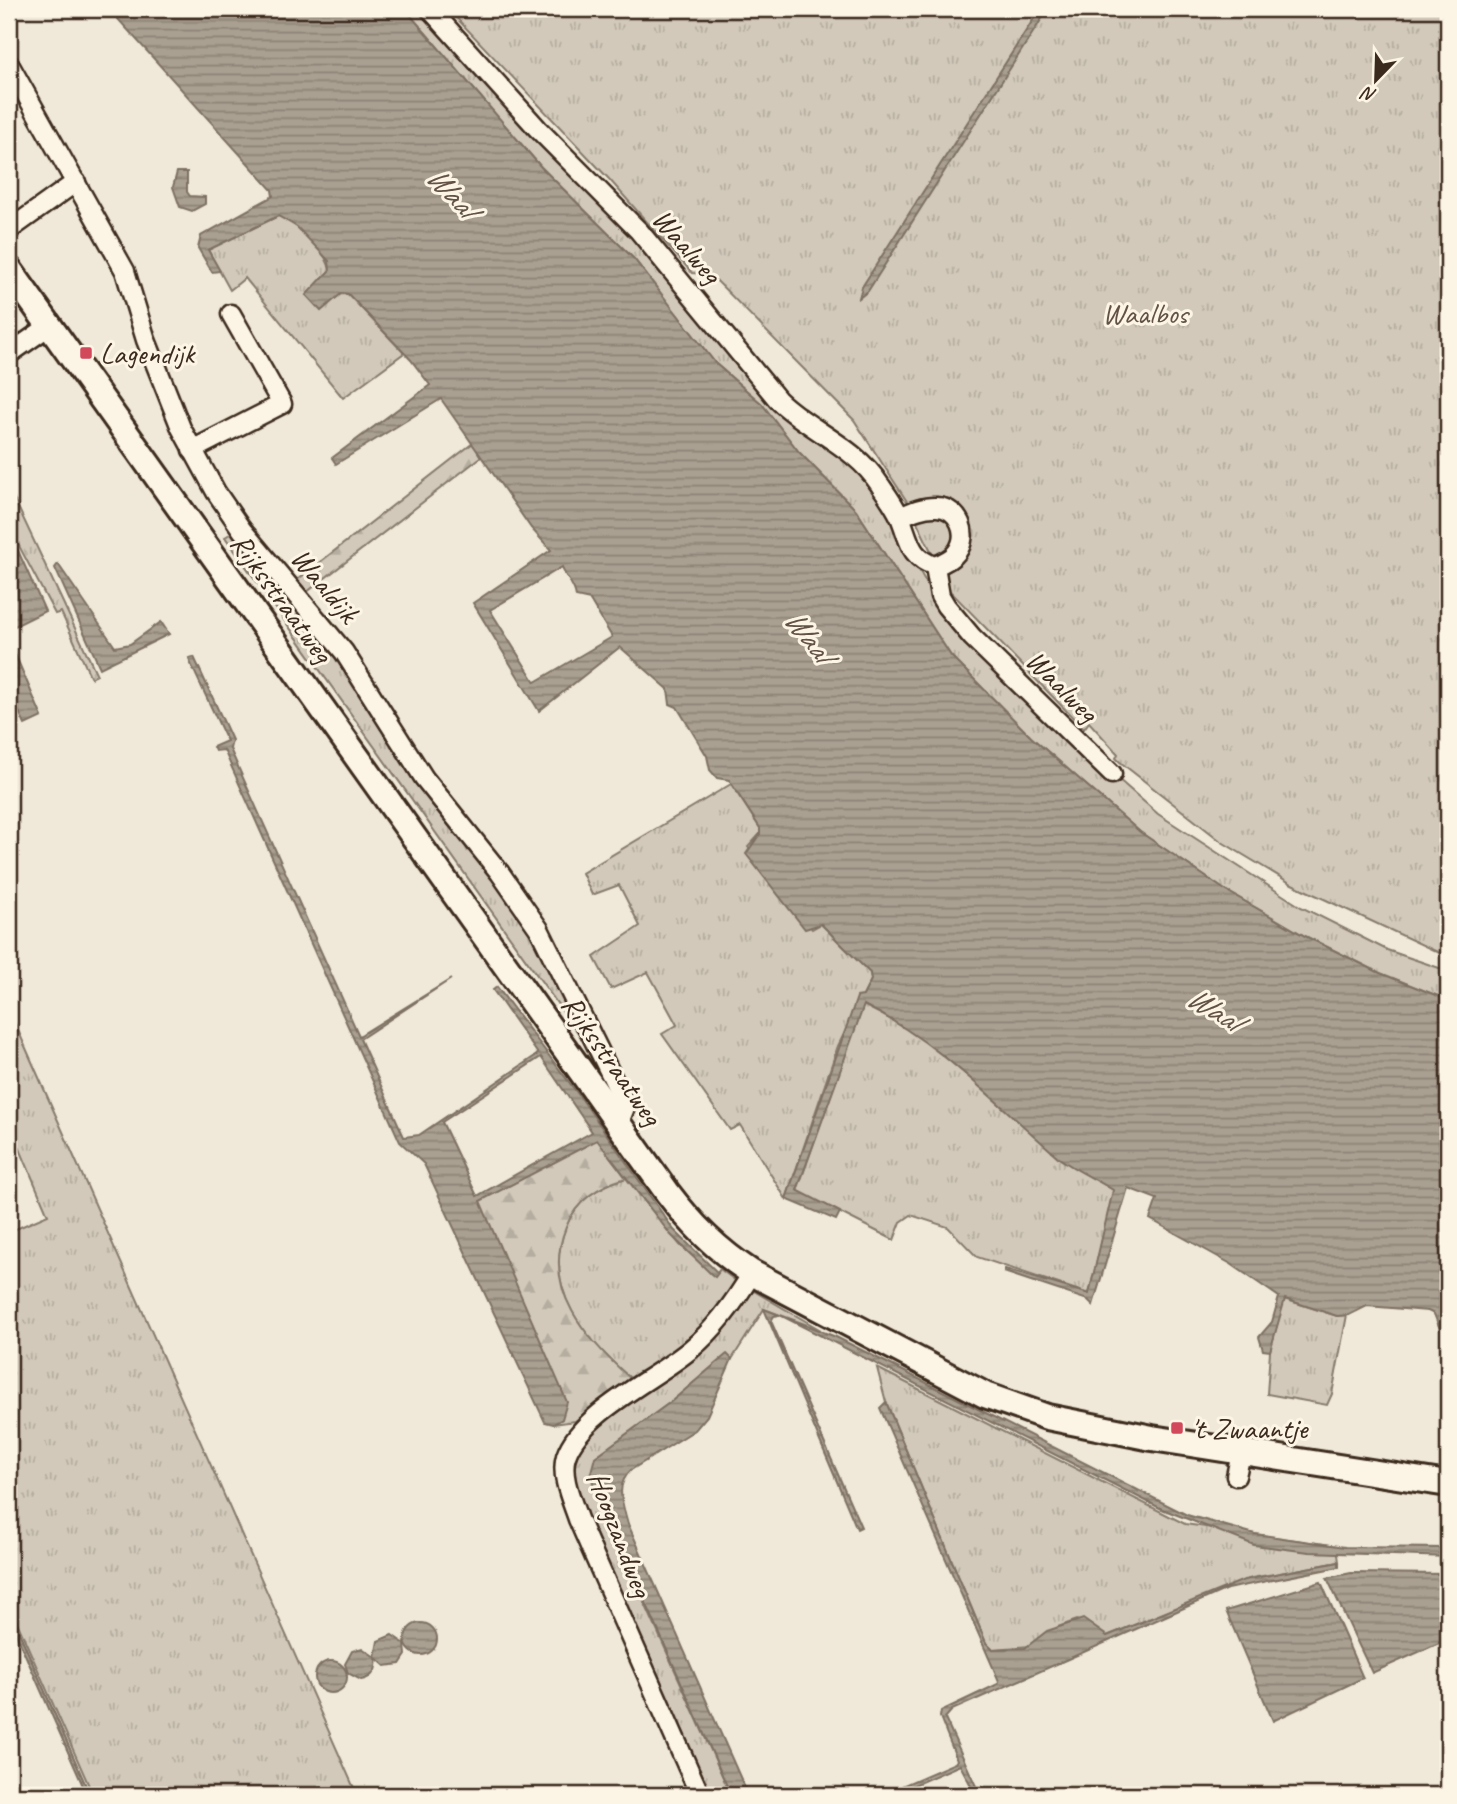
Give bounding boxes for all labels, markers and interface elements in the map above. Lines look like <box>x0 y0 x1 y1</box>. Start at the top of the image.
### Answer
north arrow <box>1342 46 1412 116</box>
text: N <box>1357 80 1380 108</box>
water label: Waal <box>418 157 493 233</box>
street label: Waalweg <box>644 200 732 293</box>
park label: Waalbos <box>1102 294 1191 332</box>
place label: Lagendijk <box>100 334 196 372</box>
marker: Lagendijk <box>78 345 94 361</box>
street label: Rijksstraatweg <box>222 526 343 672</box>
street label: Waaldijk <box>283 540 369 632</box>
water label: Waal <box>775 601 848 678</box>
street label: Waalweg <box>1018 642 1108 732</box>
water label: Waal <box>1179 976 1257 1046</box>
street label: Rijksstraatweg <box>553 987 672 1135</box>
place label: 't Zwaantje <box>1191 1409 1310 1447</box>
marker: 't Zwaantje <box>1169 1420 1185 1436</box>
street label: Hoogzandweg <box>579 1466 662 1604</box>

